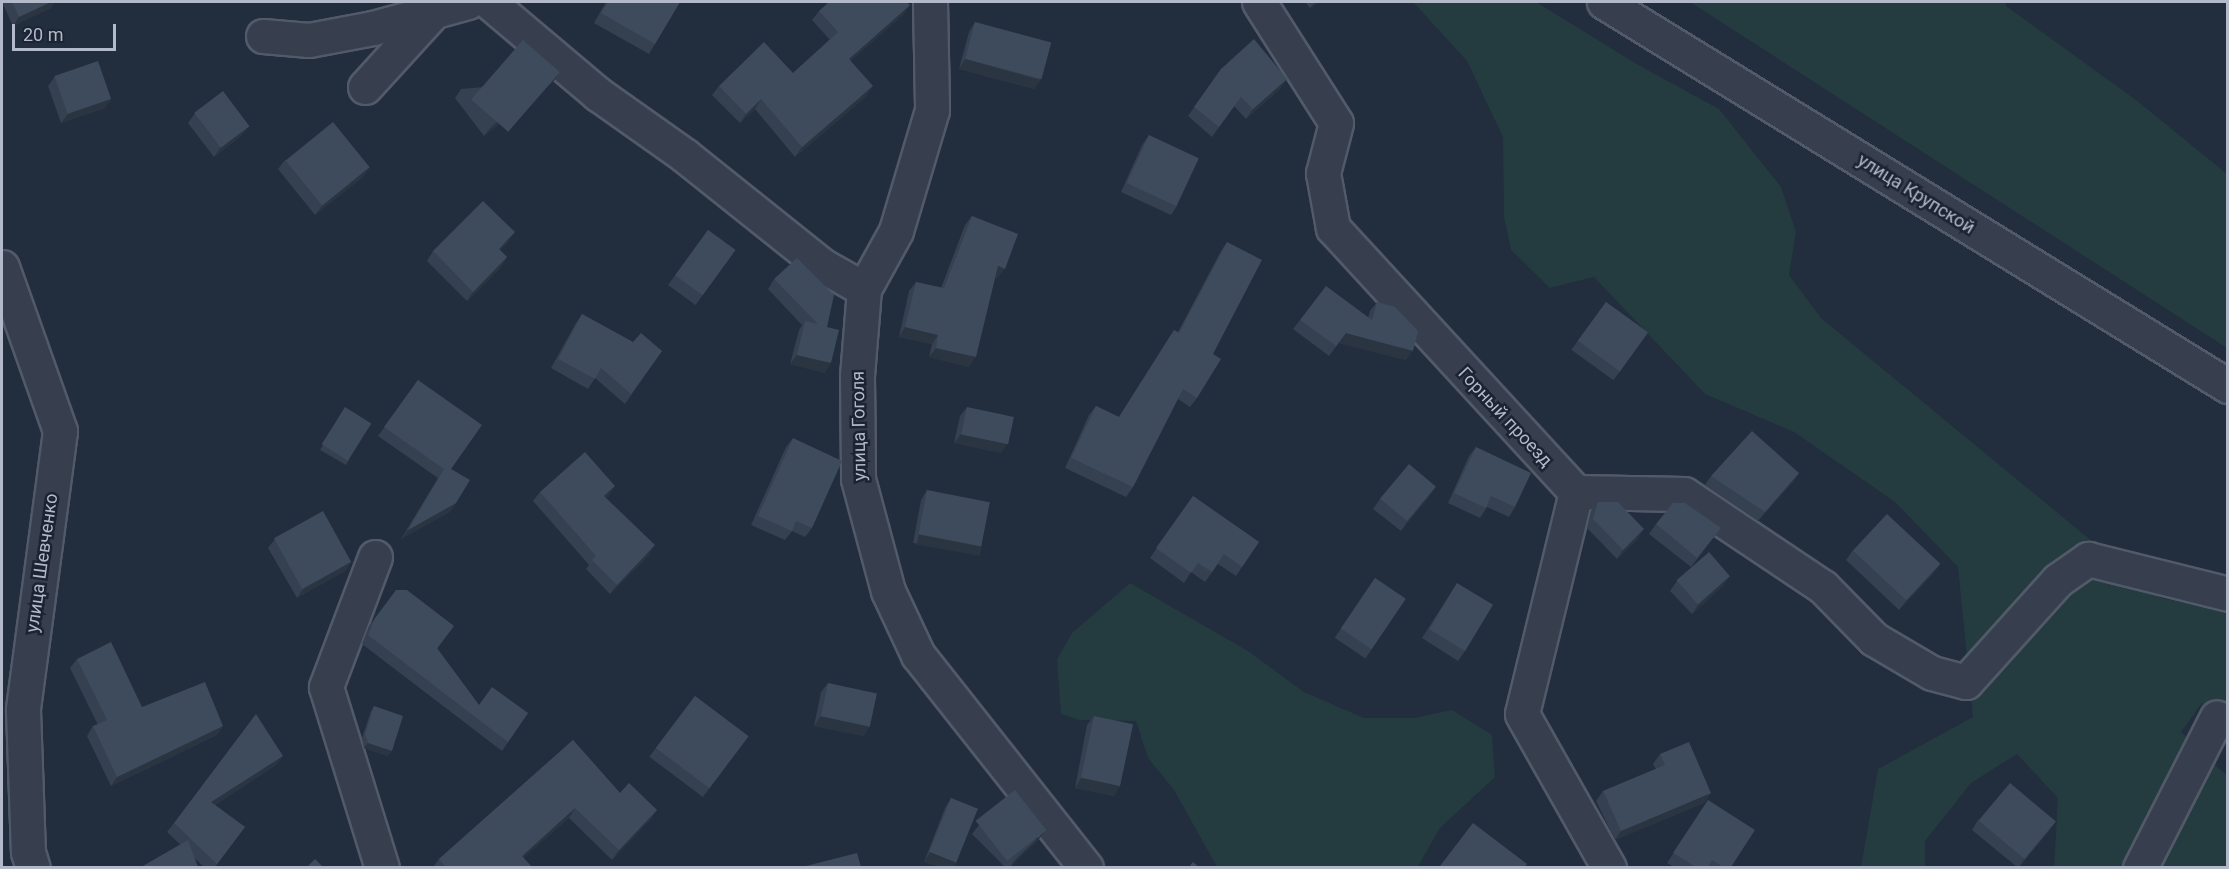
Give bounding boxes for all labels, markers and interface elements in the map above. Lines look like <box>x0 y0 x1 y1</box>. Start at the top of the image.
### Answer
scale bar <box>15 12 118 50</box>
text: 20 m <box>23 24 63 45</box>
street label: улица Крупской <box>1854 149 1978 239</box>
street label: Горный проезд <box>1453 363 1557 471</box>
street label: улица Гоголя <box>847 371 871 481</box>
street label: улица Шевченко <box>22 492 62 634</box>

